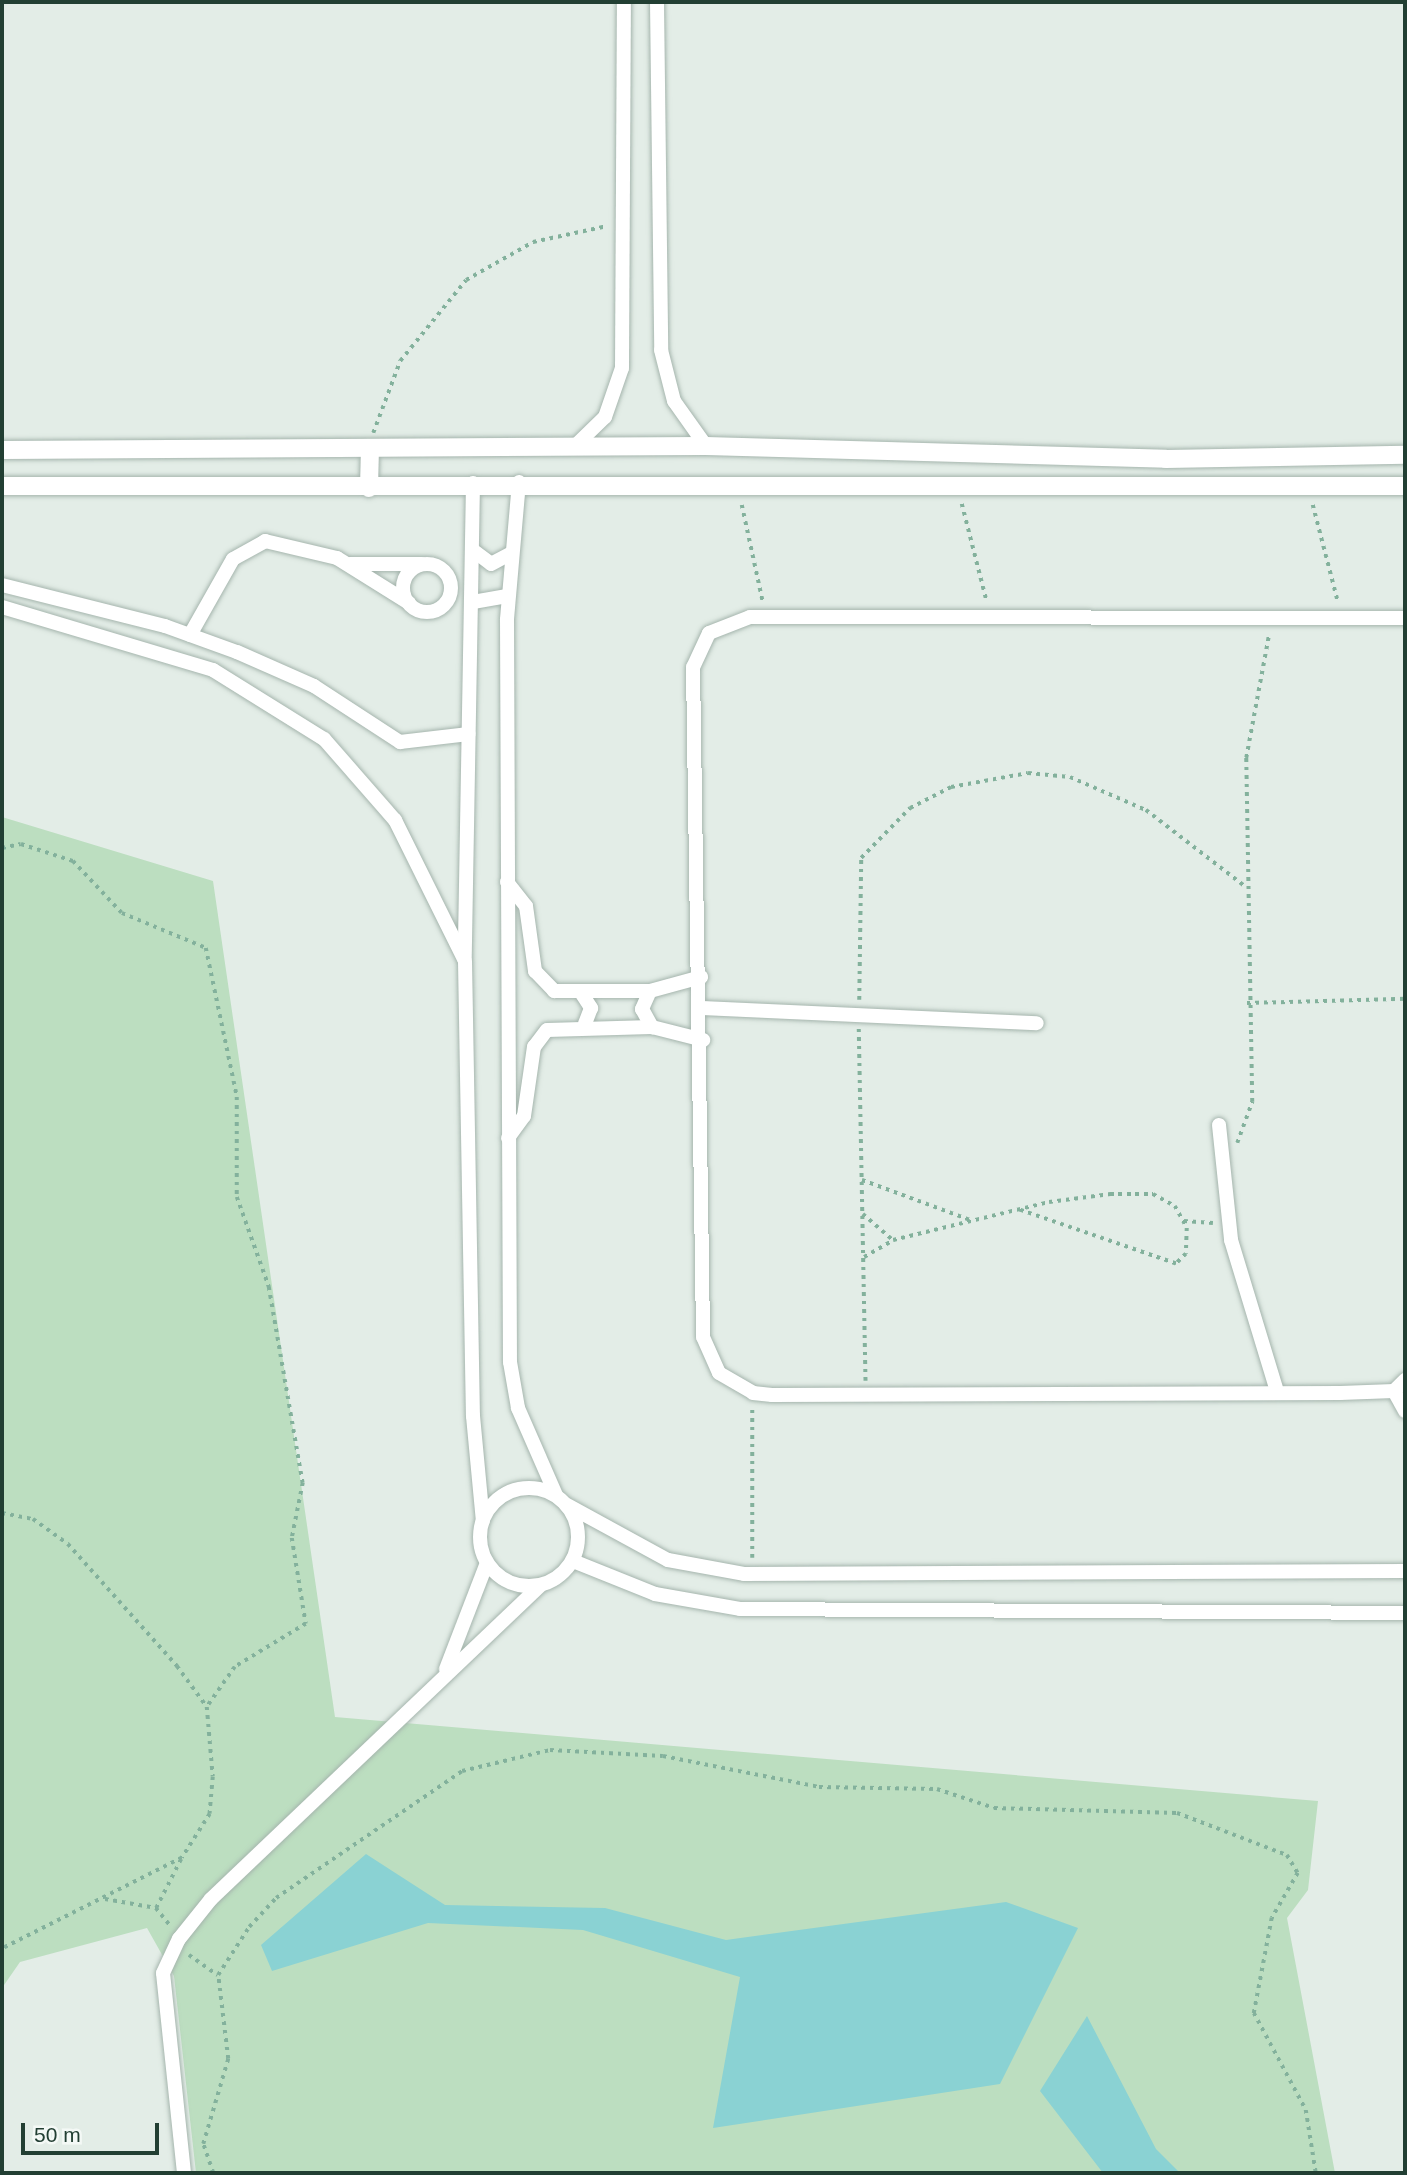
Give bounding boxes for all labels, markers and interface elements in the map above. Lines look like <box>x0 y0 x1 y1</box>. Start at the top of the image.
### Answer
scale bar <box>24 2108 163 2152</box>
text: 50 m <box>34 2123 81 2146</box>

